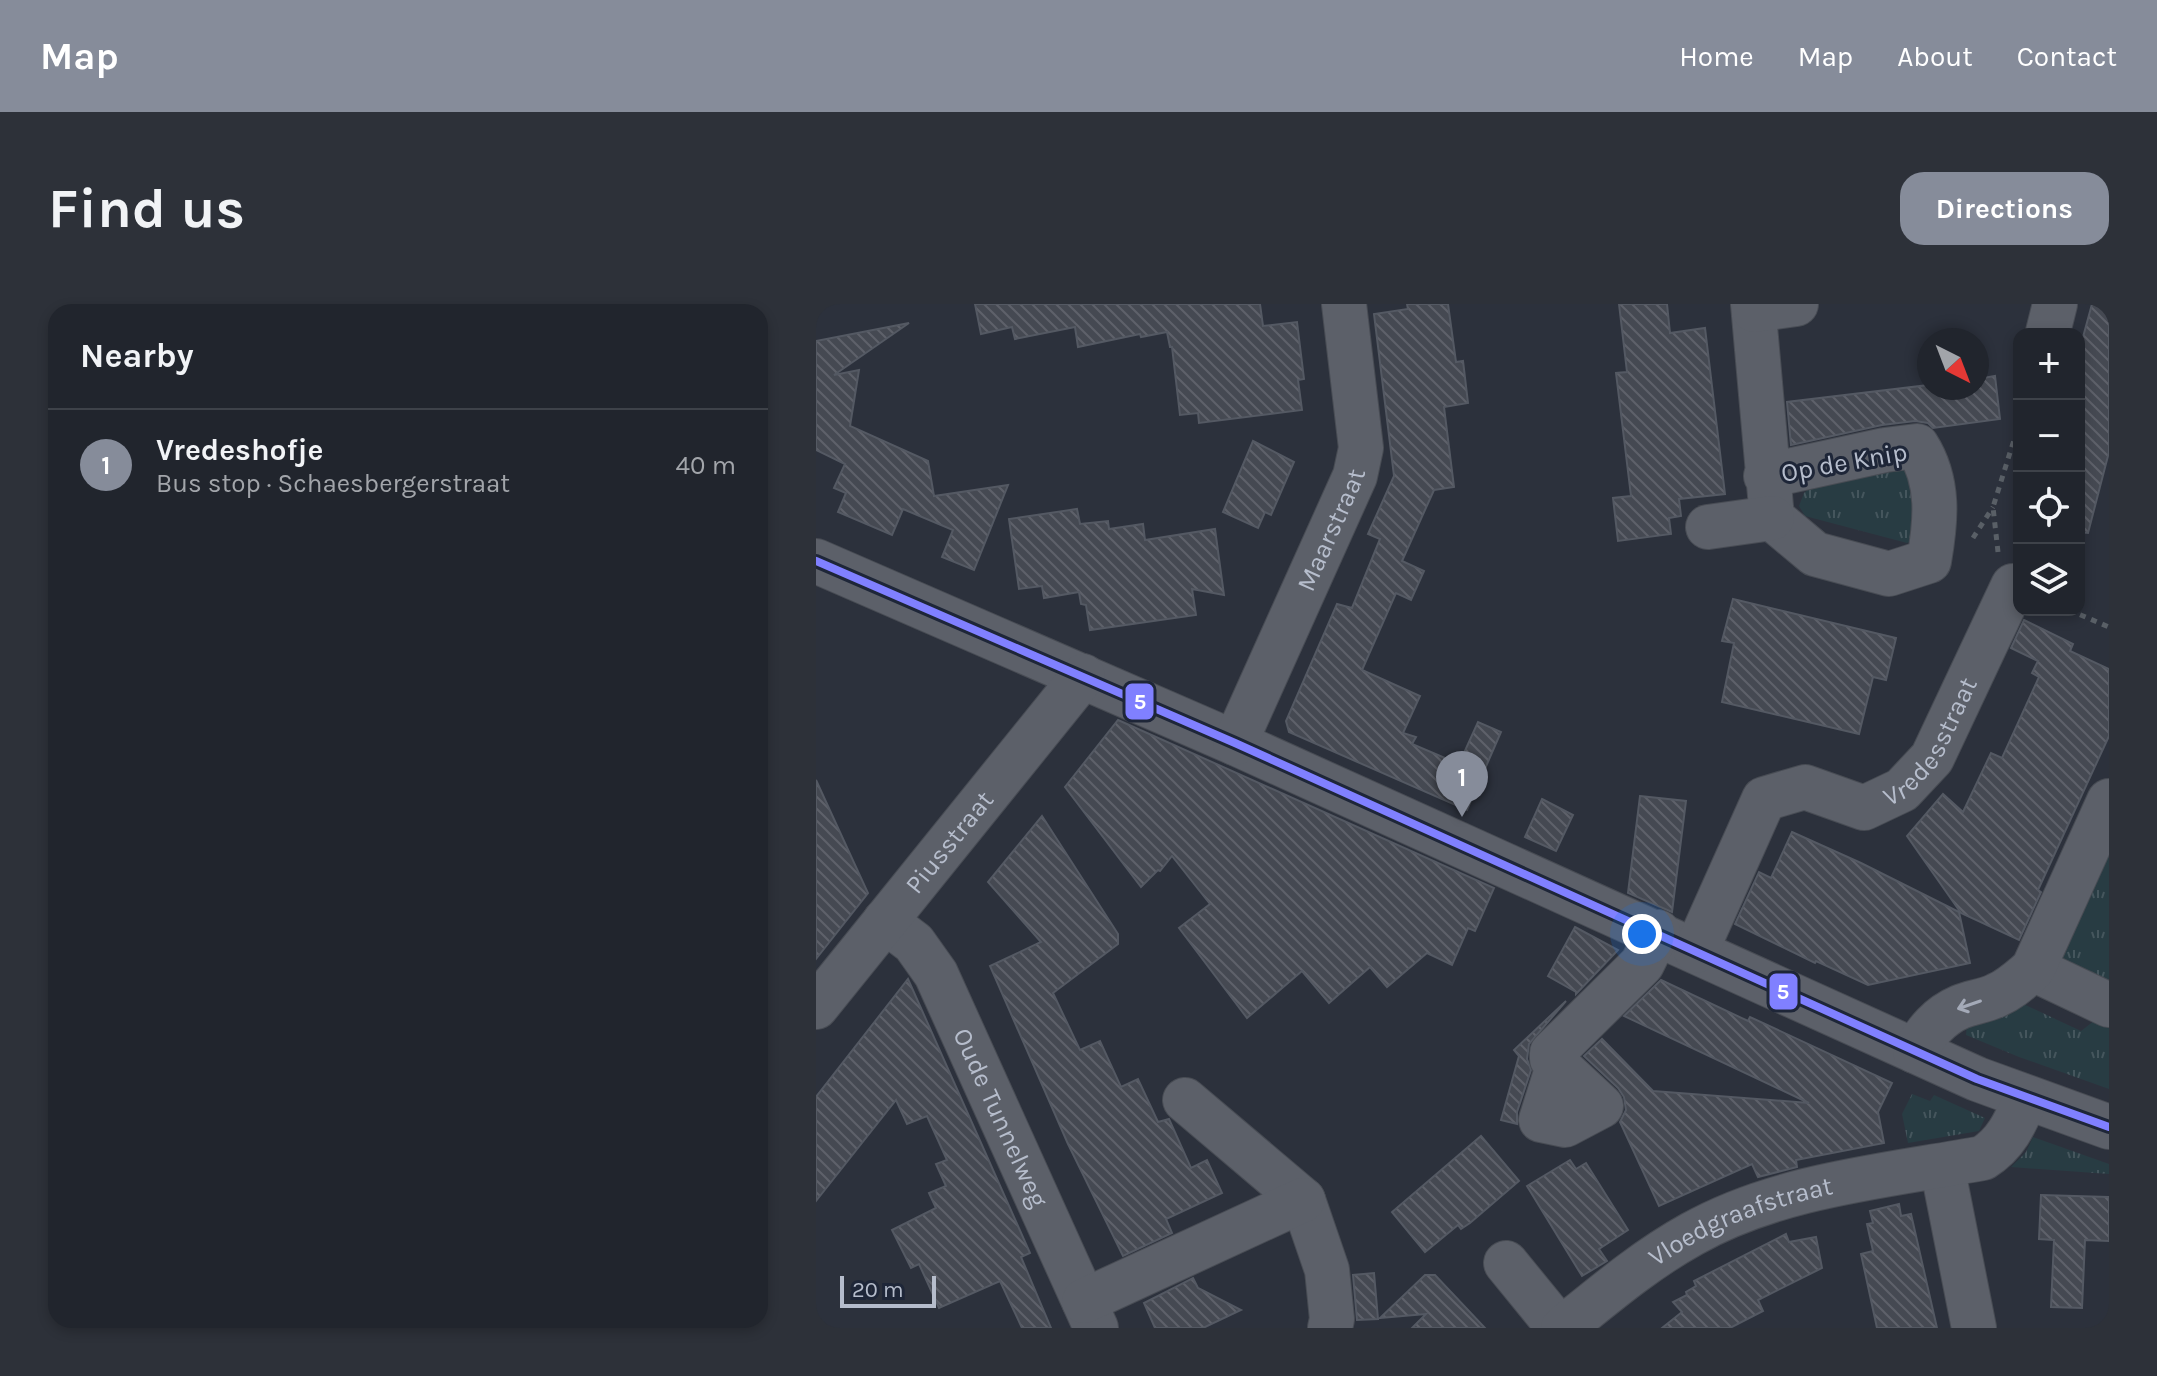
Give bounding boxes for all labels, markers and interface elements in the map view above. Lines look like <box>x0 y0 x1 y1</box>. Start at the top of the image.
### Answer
text: Map <box>40 34 119 79</box>
text: Home <box>1679 40 1754 73</box>
text: Map <box>1798 40 1853 73</box>
text: About <box>1897 40 1973 73</box>
text: Contact <box>2017 40 2117 73</box>
button: Directions <box>1900 172 2109 245</box>
text: Find us <box>48 176 245 241</box>
north arrow <box>1917 328 1989 400</box>
map controls <box>2013 328 2085 616</box>
button: + <box>2013 328 2085 400</box>
text: Nearby <box>80 336 194 376</box>
button: − <box>2013 400 2085 472</box>
text: Vredeshofje <box>156 432 323 468</box>
street label: Op de Knip <box>1779 436 1910 489</box>
text: 1 <box>101 450 111 481</box>
text: 40 m <box>676 450 736 481</box>
street label: Maarstraat <box>1290 466 1372 596</box>
text: Bus stop · Schaesbergerstraat <box>156 468 510 499</box>
button: locate <box>2013 472 2085 544</box>
button: layers <box>2013 544 2085 616</box>
street label: Vredesstraat <box>1878 672 1984 813</box>
line badge: 5 <box>1124 682 1155 721</box>
text: 5 <box>1134 689 1146 715</box>
pin: 1 <box>1436 751 1488 817</box>
street label: Piusstraat <box>899 785 1000 900</box>
your location <box>1622 914 1662 954</box>
line badge: 5 <box>1768 972 1799 1011</box>
text: 5 <box>1777 979 1789 1005</box>
one-way arrow <box>1957 998 1982 1013</box>
street label: Oude Tunnelweg <box>946 1023 1055 1213</box>
street label: Vloedgraafstraat <box>1643 1170 1835 1273</box>
scale bar <box>840 1272 936 1308</box>
text: 20 m <box>852 1277 904 1303</box>

